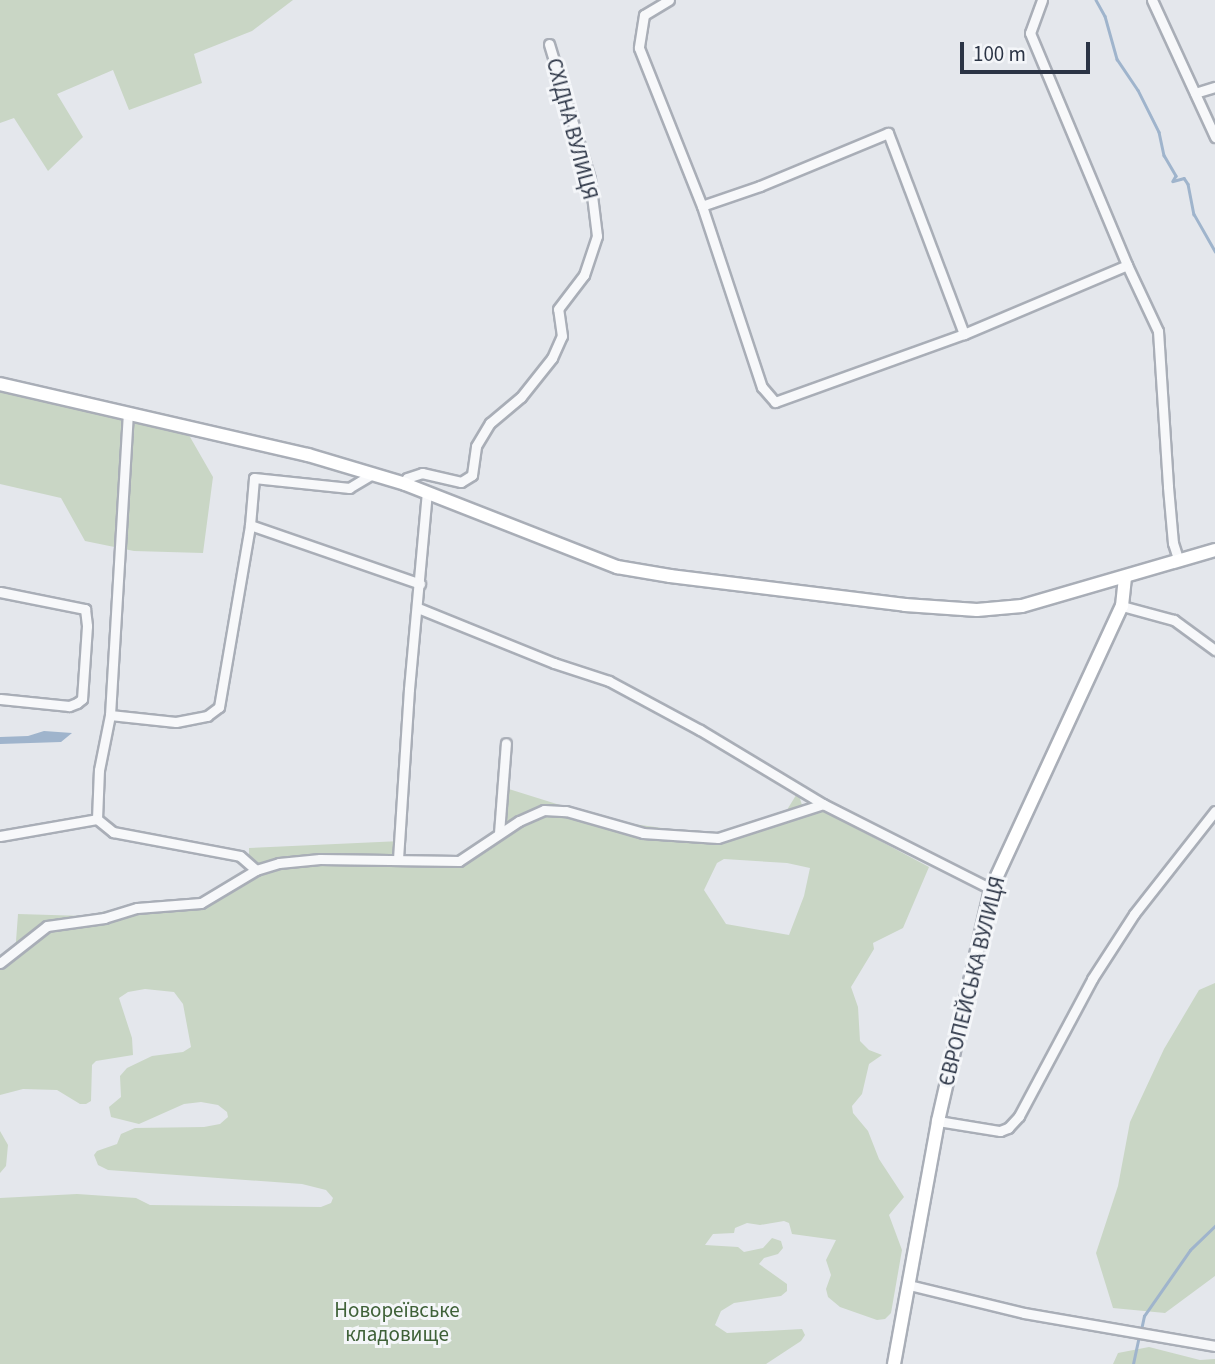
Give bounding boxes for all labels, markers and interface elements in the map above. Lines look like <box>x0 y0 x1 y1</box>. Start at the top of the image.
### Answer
scale bar <box>963 28 1092 72</box>
text: 100 m <box>973 39 1026 69</box>
street label: СХІДНА ВУЛИЦЯ <box>541 56 603 202</box>
street label: ЄВРОПЕЙСЬКА ВУЛИЦЯ <box>934 874 1010 1088</box>
park label: Новореївське кладовище <box>334 1297 460 1347</box>

